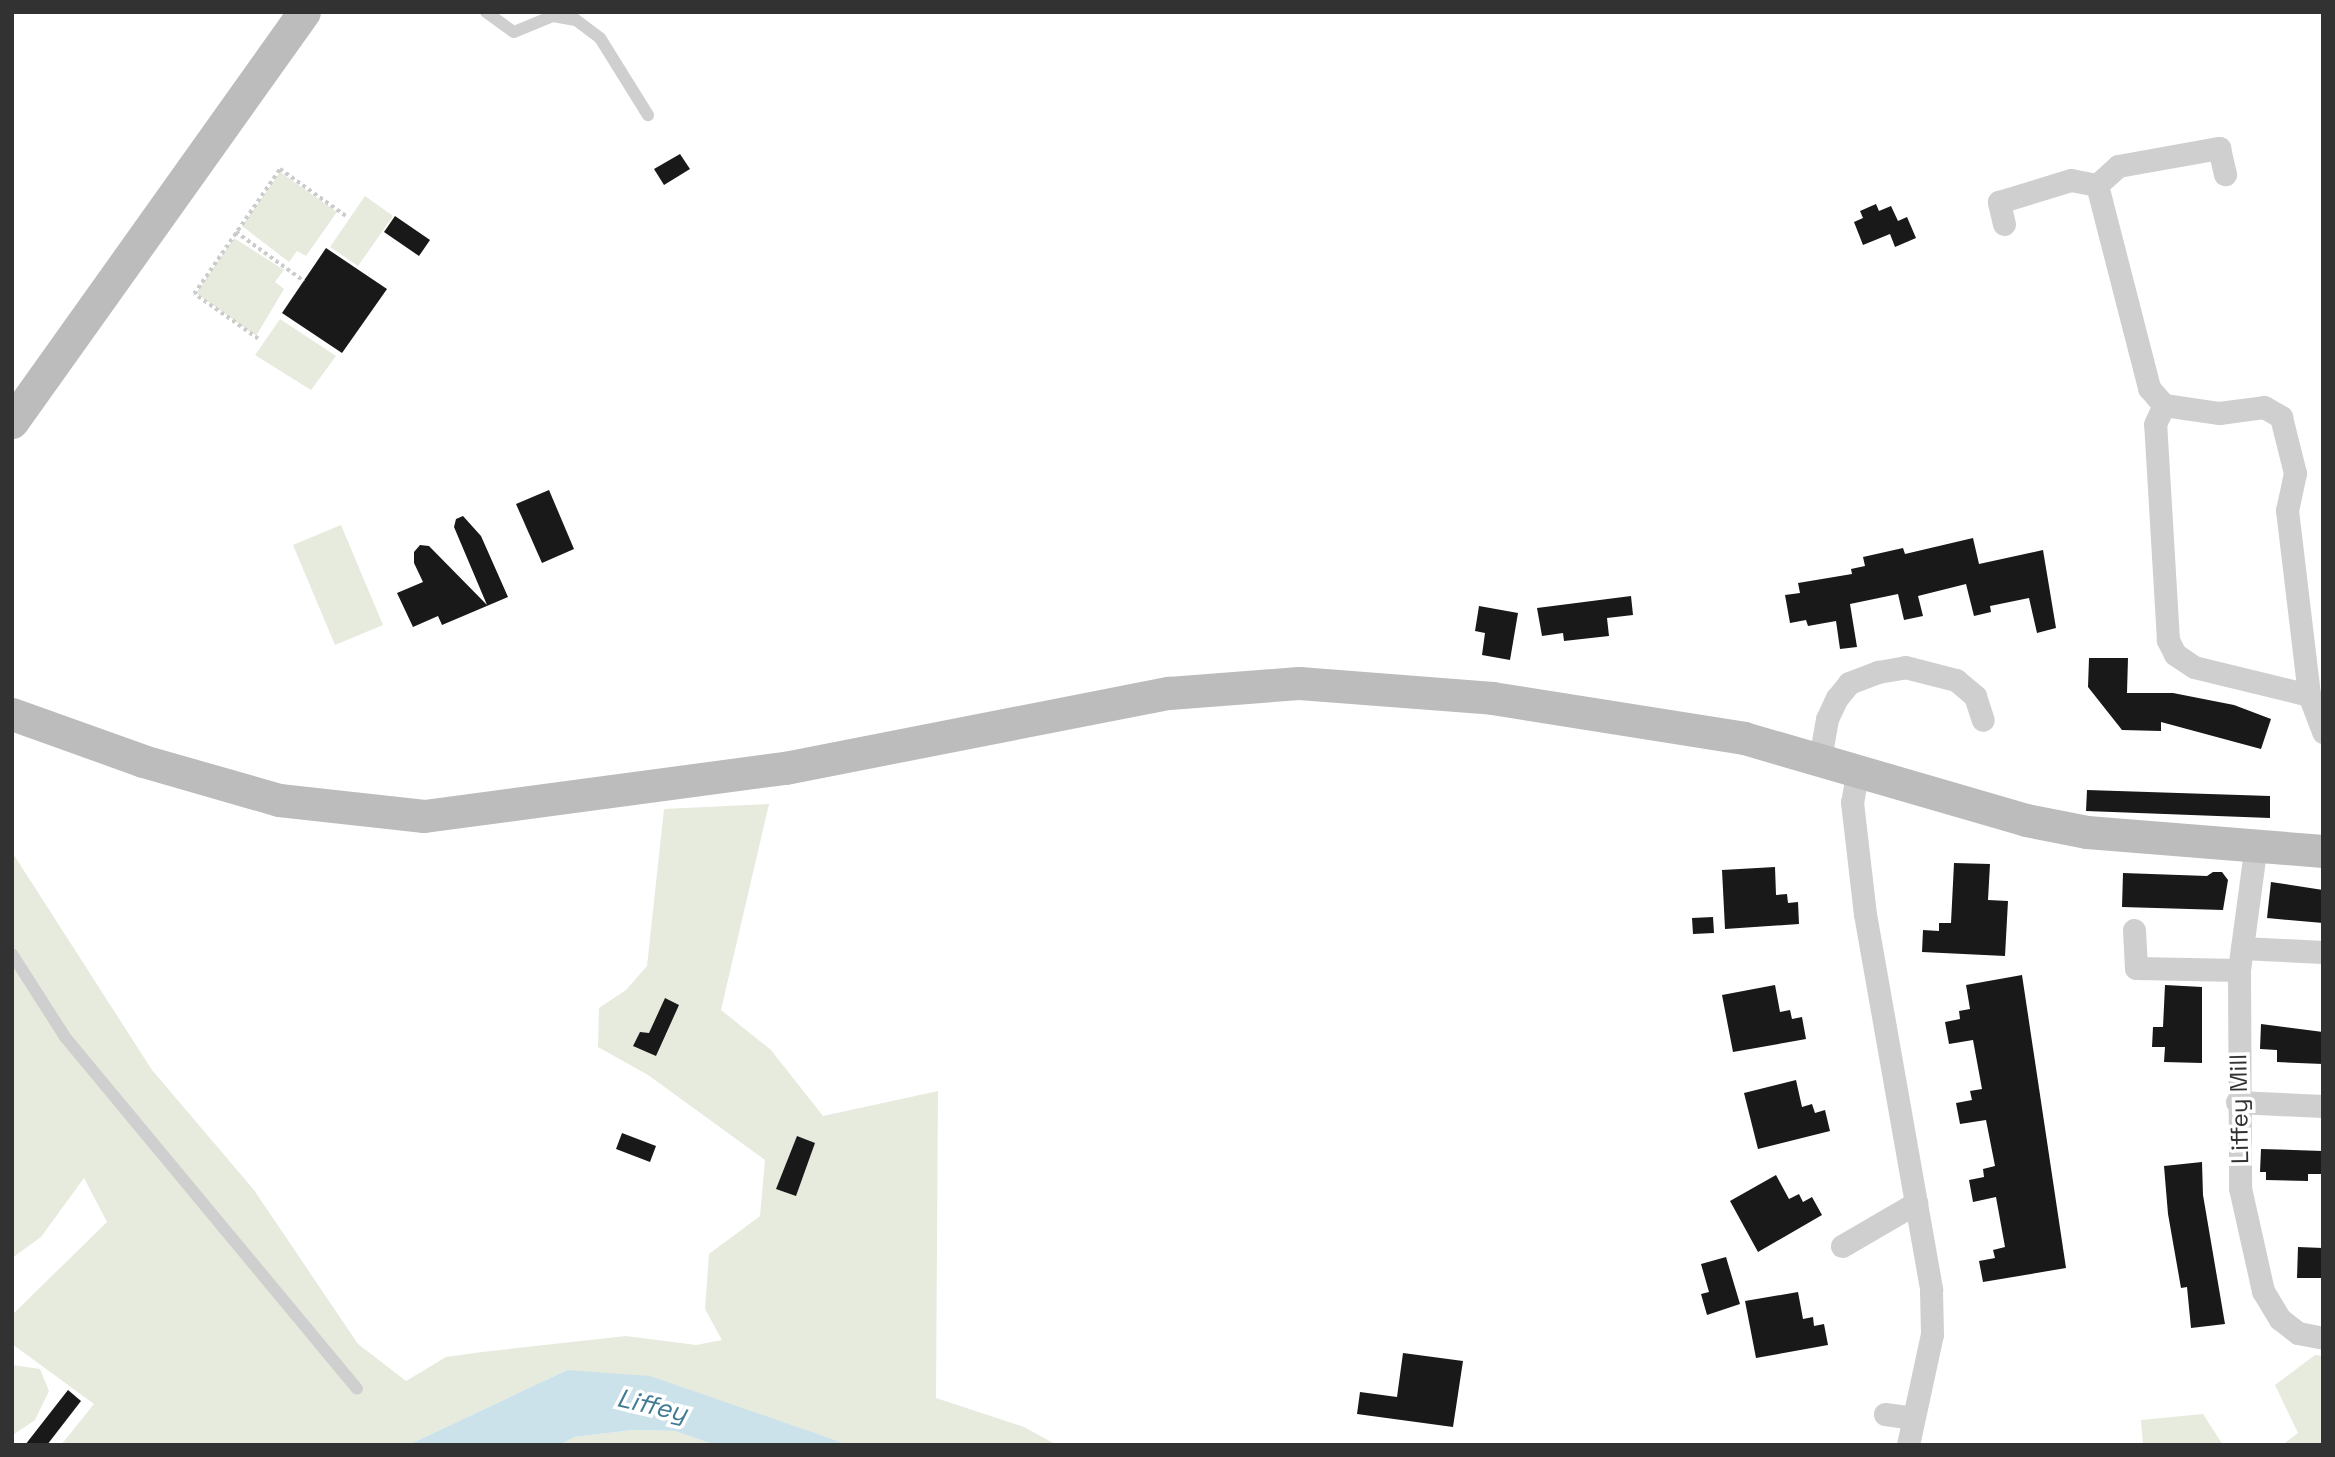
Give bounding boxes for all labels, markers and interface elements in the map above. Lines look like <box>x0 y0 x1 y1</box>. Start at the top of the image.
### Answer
street label: Liffey Mill <box>2224 1054 2254 1164</box>
water label: Liffey <box>614 1383 690 1429</box>

